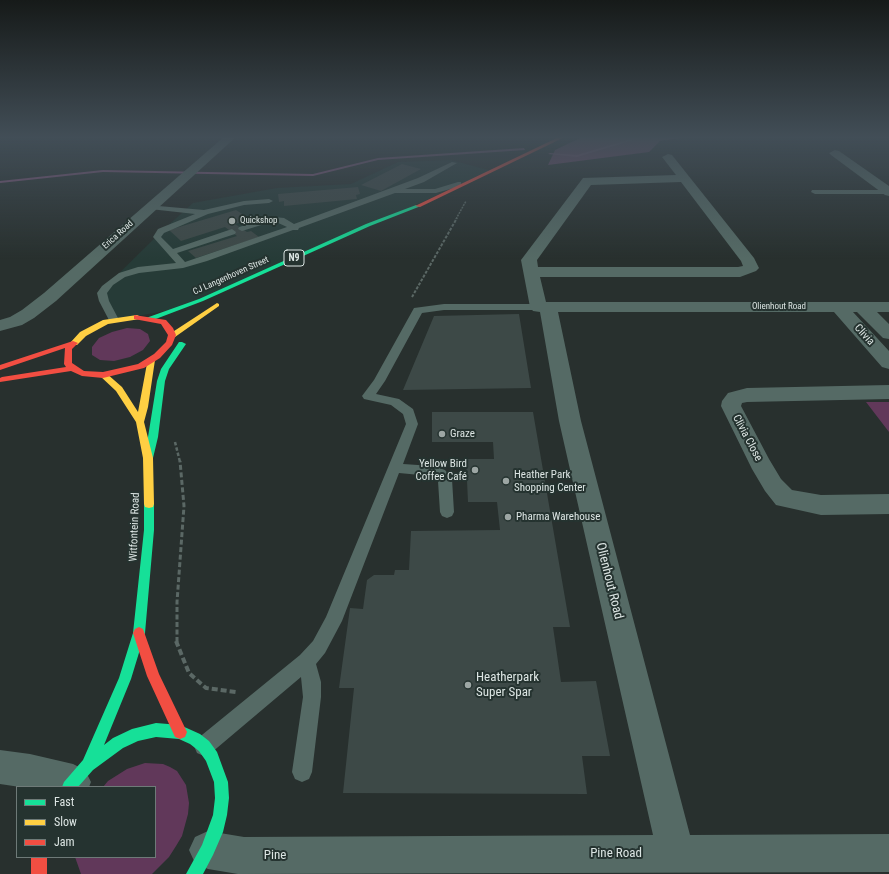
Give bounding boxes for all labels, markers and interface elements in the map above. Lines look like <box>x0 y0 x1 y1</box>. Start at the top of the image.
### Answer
marker: Quickshop <box>227 216 237 226</box>
place label: Quickshop <box>240 216 277 226</box>
street label: Erica Road <box>100 218 136 252</box>
road number: N9 <box>284 250 304 266</box>
street label: CJ Langenhoven Street <box>191 254 271 298</box>
street label: Olienhout Road <box>752 302 806 312</box>
street label: Clivia <box>851 322 877 348</box>
street label: Clivia Close <box>729 412 765 464</box>
place label: Graze <box>450 427 475 441</box>
marker: Graze <box>437 429 447 439</box>
place label: Yellow Bird Coffee Café <box>416 457 467 483</box>
marker: Yellow Bird Coffee Café <box>470 465 480 475</box>
place label: Heather Park Shopping Center <box>514 468 586 494</box>
marker: Heather Park Shopping Center <box>501 476 511 486</box>
street label: Witfontein Road <box>127 492 143 562</box>
place label: Pharma Warehouse <box>516 510 600 524</box>
marker: Pharma Warehouse <box>503 512 513 522</box>
street label: Olienhout Road <box>592 541 626 621</box>
place label: Heatherpark Super Spar <box>476 670 539 701</box>
marker: Heatherpark Super Spar <box>463 680 473 690</box>
legend <box>16 786 156 858</box>
text: Fast <box>54 795 74 809</box>
text: Slow <box>54 815 77 829</box>
text: Jam <box>54 835 75 849</box>
street label: Pine Road <box>590 846 642 862</box>
street label: Pine <box>264 848 286 864</box>

